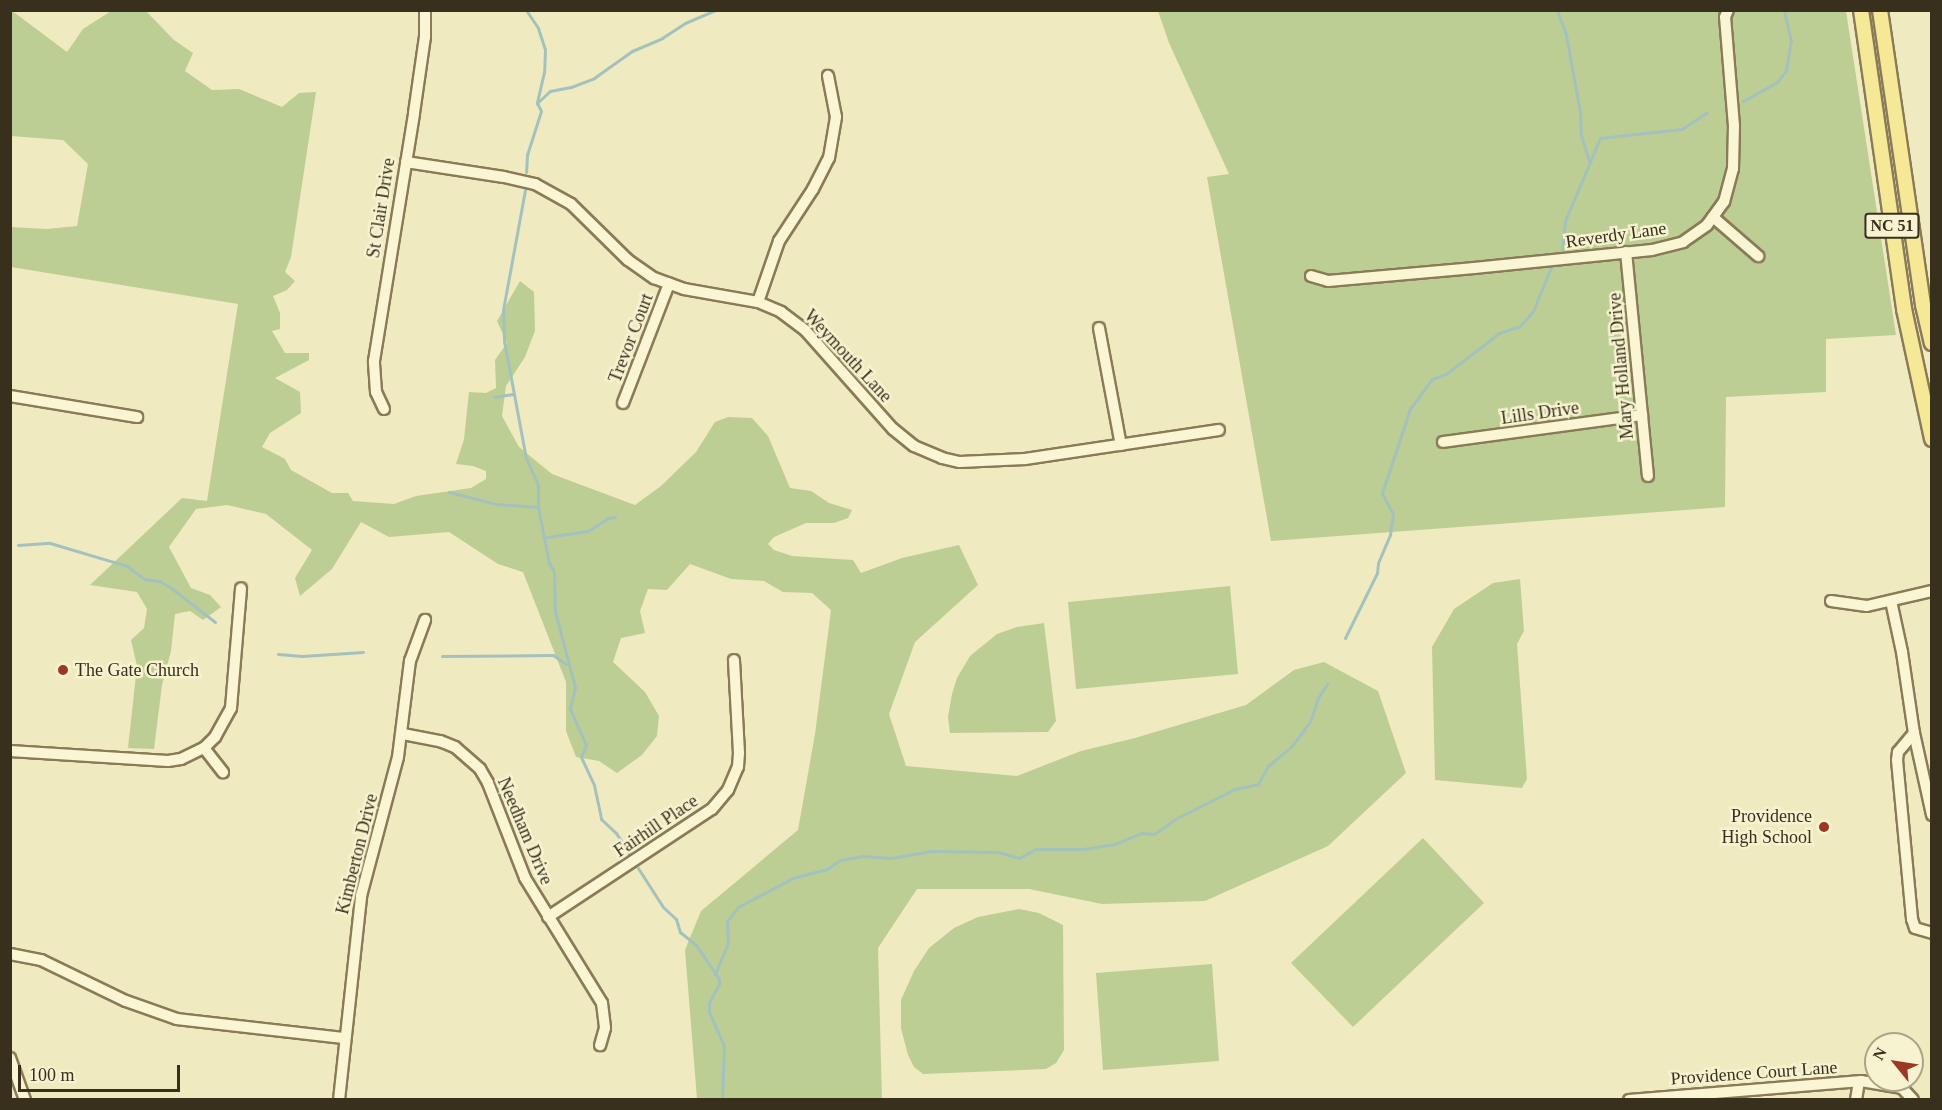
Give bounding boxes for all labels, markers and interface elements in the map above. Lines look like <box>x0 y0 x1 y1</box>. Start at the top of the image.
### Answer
street label: St Clair Drive <box>362 156 400 260</box>
road number: NC 51 <box>1864 213 1920 239</box>
street label: Reverdy Lane <box>1564 217 1668 253</box>
street label: Trevor Court <box>604 290 658 386</box>
street label: Mary Holland Drive <box>1604 292 1638 440</box>
street label: Weymouth Lane <box>800 305 896 407</box>
street label: Lills Drive <box>1500 397 1580 429</box>
place label: The Gate Church <box>75 659 199 681</box>
marker: The Gate Church <box>56 663 70 677</box>
street label: Needham Drive <box>493 774 557 888</box>
street label: Fairhill Place <box>610 790 702 862</box>
street label: Kimberton Drive <box>332 791 382 917</box>
place label: Providence High School <box>1721 806 1812 848</box>
marker: Providence High School <box>1817 820 1831 834</box>
north arrow <box>1864 1032 1924 1092</box>
text: N <box>1869 1044 1890 1063</box>
scale bar <box>21 1053 183 1091</box>
street label: Providence Court Lane <box>1670 1056 1838 1090</box>
text: 100 m <box>29 1065 75 1085</box>

